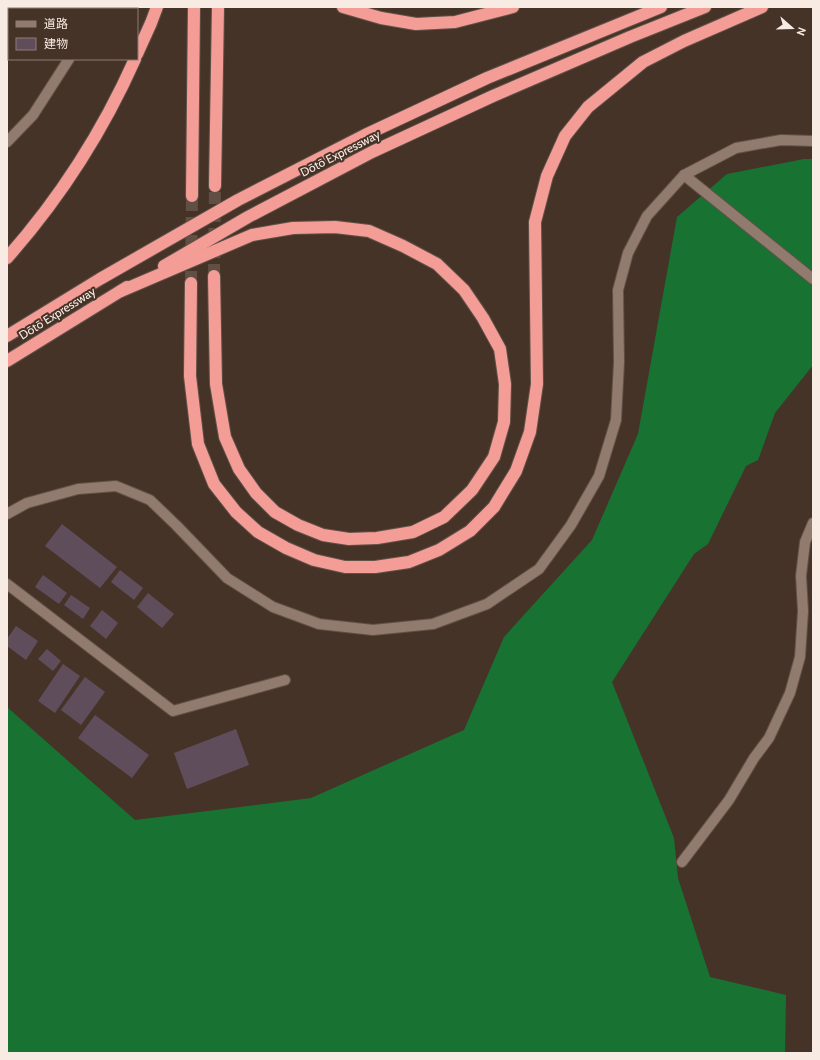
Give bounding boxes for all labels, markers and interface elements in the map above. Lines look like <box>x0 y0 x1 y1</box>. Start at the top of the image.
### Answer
legend <box>8 8 138 60</box>
north arrow <box>772 8 812 48</box>
text: 道路 <box>44 16 68 31</box>
text: N <box>793 25 809 37</box>
text: 建物 <box>44 36 68 51</box>
street label: Dōtō Expressway <box>298 126 382 180</box>
street label: Dōtō Expressway <box>16 283 98 343</box>

